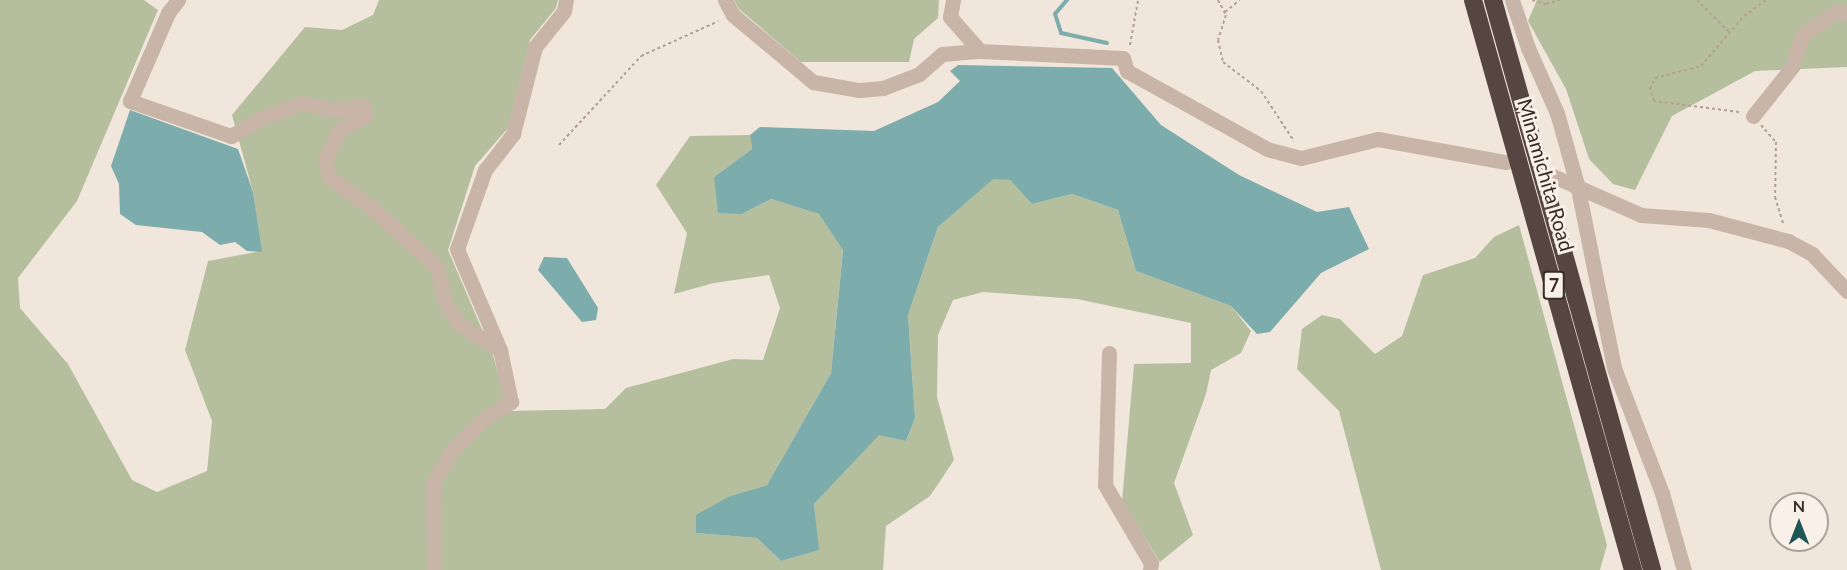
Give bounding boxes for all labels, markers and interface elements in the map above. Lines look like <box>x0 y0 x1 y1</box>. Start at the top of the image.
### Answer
street label: Minamichita Road <box>1513 96 1579 254</box>
road number: 7 <box>1542 270 1566 300</box>
north arrow <box>1769 492 1829 552</box>
text: N <box>1793 496 1805 515</box>

